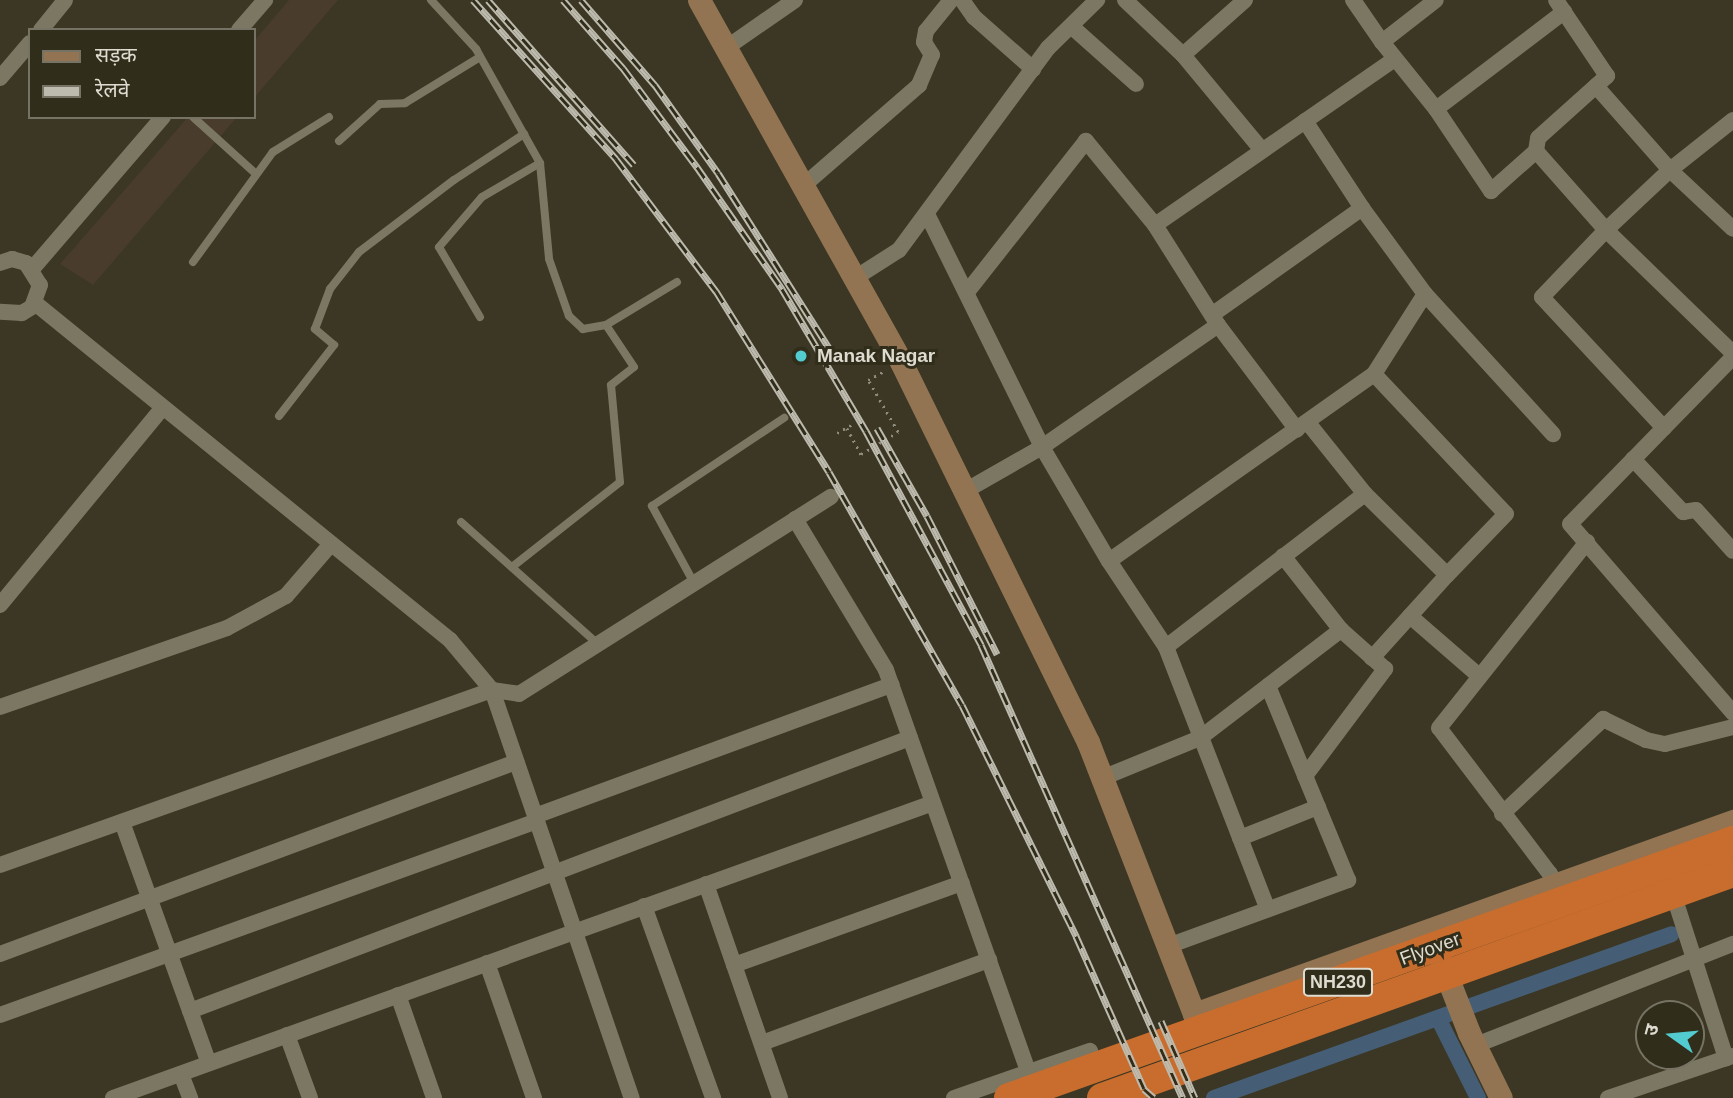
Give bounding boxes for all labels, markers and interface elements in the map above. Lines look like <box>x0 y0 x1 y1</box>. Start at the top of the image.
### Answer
legend <box>28 28 256 119</box>
text: सड़क <box>95 43 137 66</box>
text: रेलवे <box>95 78 130 101</box>
place label: Manak Nagar <box>817 345 935 367</box>
marker: Manak Nagar <box>791 346 811 366</box>
street label: Flyover <box>1397 928 1463 970</box>
road number: NH230 <box>1301 967 1375 996</box>
north arrow <box>1635 1000 1705 1070</box>
text: उ <box>1640 1022 1663 1038</box>

